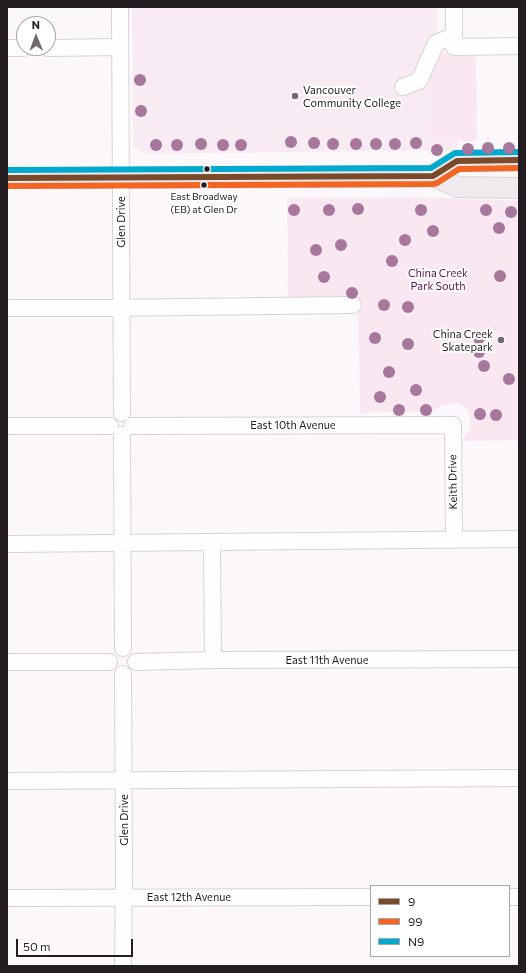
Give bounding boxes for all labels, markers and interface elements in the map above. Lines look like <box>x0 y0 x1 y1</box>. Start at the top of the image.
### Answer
north arrow <box>16 16 56 56</box>
text: N <box>32 18 40 31</box>
place label: Vancouver Community College <box>303 83 401 109</box>
marker: Vancouver Community College <box>290 91 300 101</box>
unlabelled marker <box>202 164 212 174</box>
marker: East Broadway (EB) at Glen Dr <box>199 180 209 190</box>
place label: East Broadway (EB) at Glen Dr <box>170 191 238 214</box>
street label: Glen Drive <box>114 196 128 248</box>
park label: China Creek Park South <box>408 266 468 292</box>
place label: China Creek Skatepark <box>433 327 493 353</box>
marker: China Creek Skatepark <box>496 335 506 345</box>
street label: East 10th Avenue <box>250 418 336 432</box>
street label: Keith Drive <box>446 454 460 510</box>
street label: East 11th Avenue <box>286 653 368 667</box>
street label: Glen Drive <box>117 794 131 846</box>
legend <box>370 885 510 957</box>
street label: East 12th Avenue <box>147 890 231 904</box>
text: 9 <box>408 894 415 908</box>
text: 99 <box>408 914 423 928</box>
scale bar <box>18 931 135 957</box>
text: N9 <box>408 934 424 948</box>
text: 50 m <box>23 939 51 953</box>

